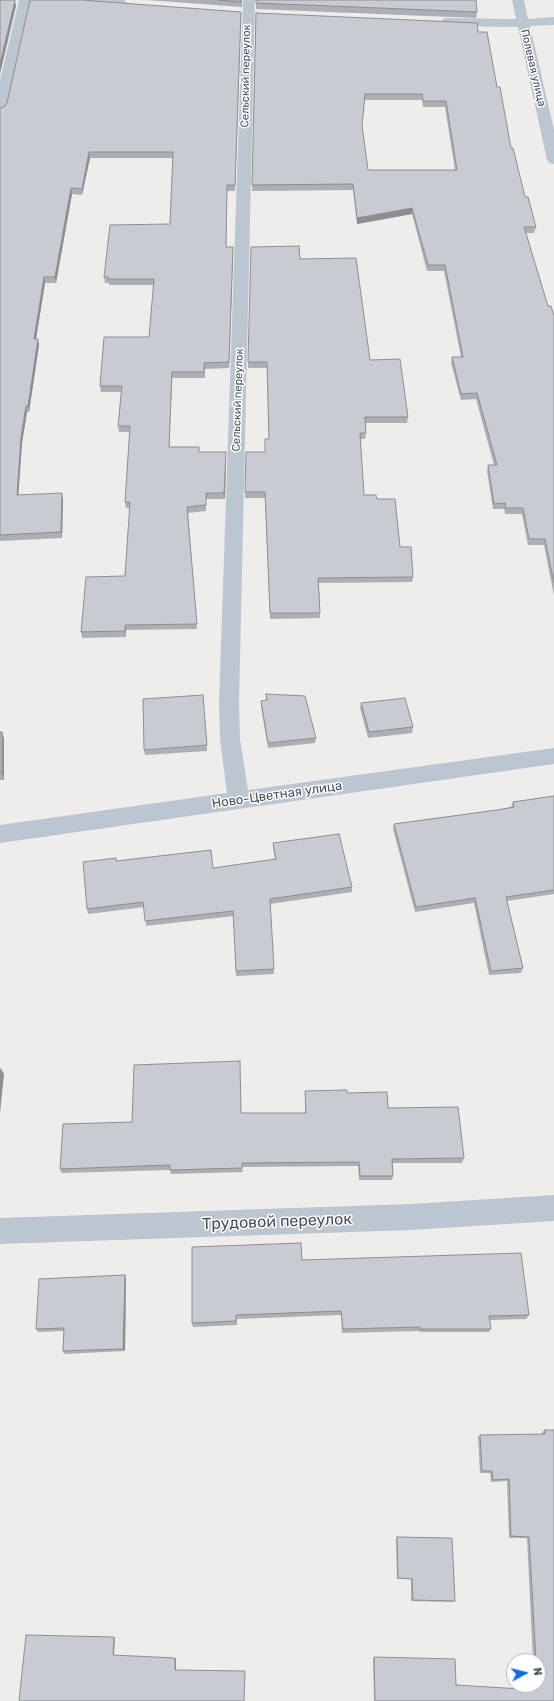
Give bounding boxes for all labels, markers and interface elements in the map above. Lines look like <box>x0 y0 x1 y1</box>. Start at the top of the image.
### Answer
street label: Сельский переулок <box>239 24 253 128</box>
street label: Полевая улица <box>518 28 548 108</box>
street label: Сельский переулок <box>230 348 246 452</box>
street label: Ново-Цветная улица <box>211 778 343 812</box>
street label: Трудовой переулок <box>202 1210 352 1234</box>
north arrow <box>506 1653 546 1693</box>
text: N <box>530 1667 544 1676</box>

